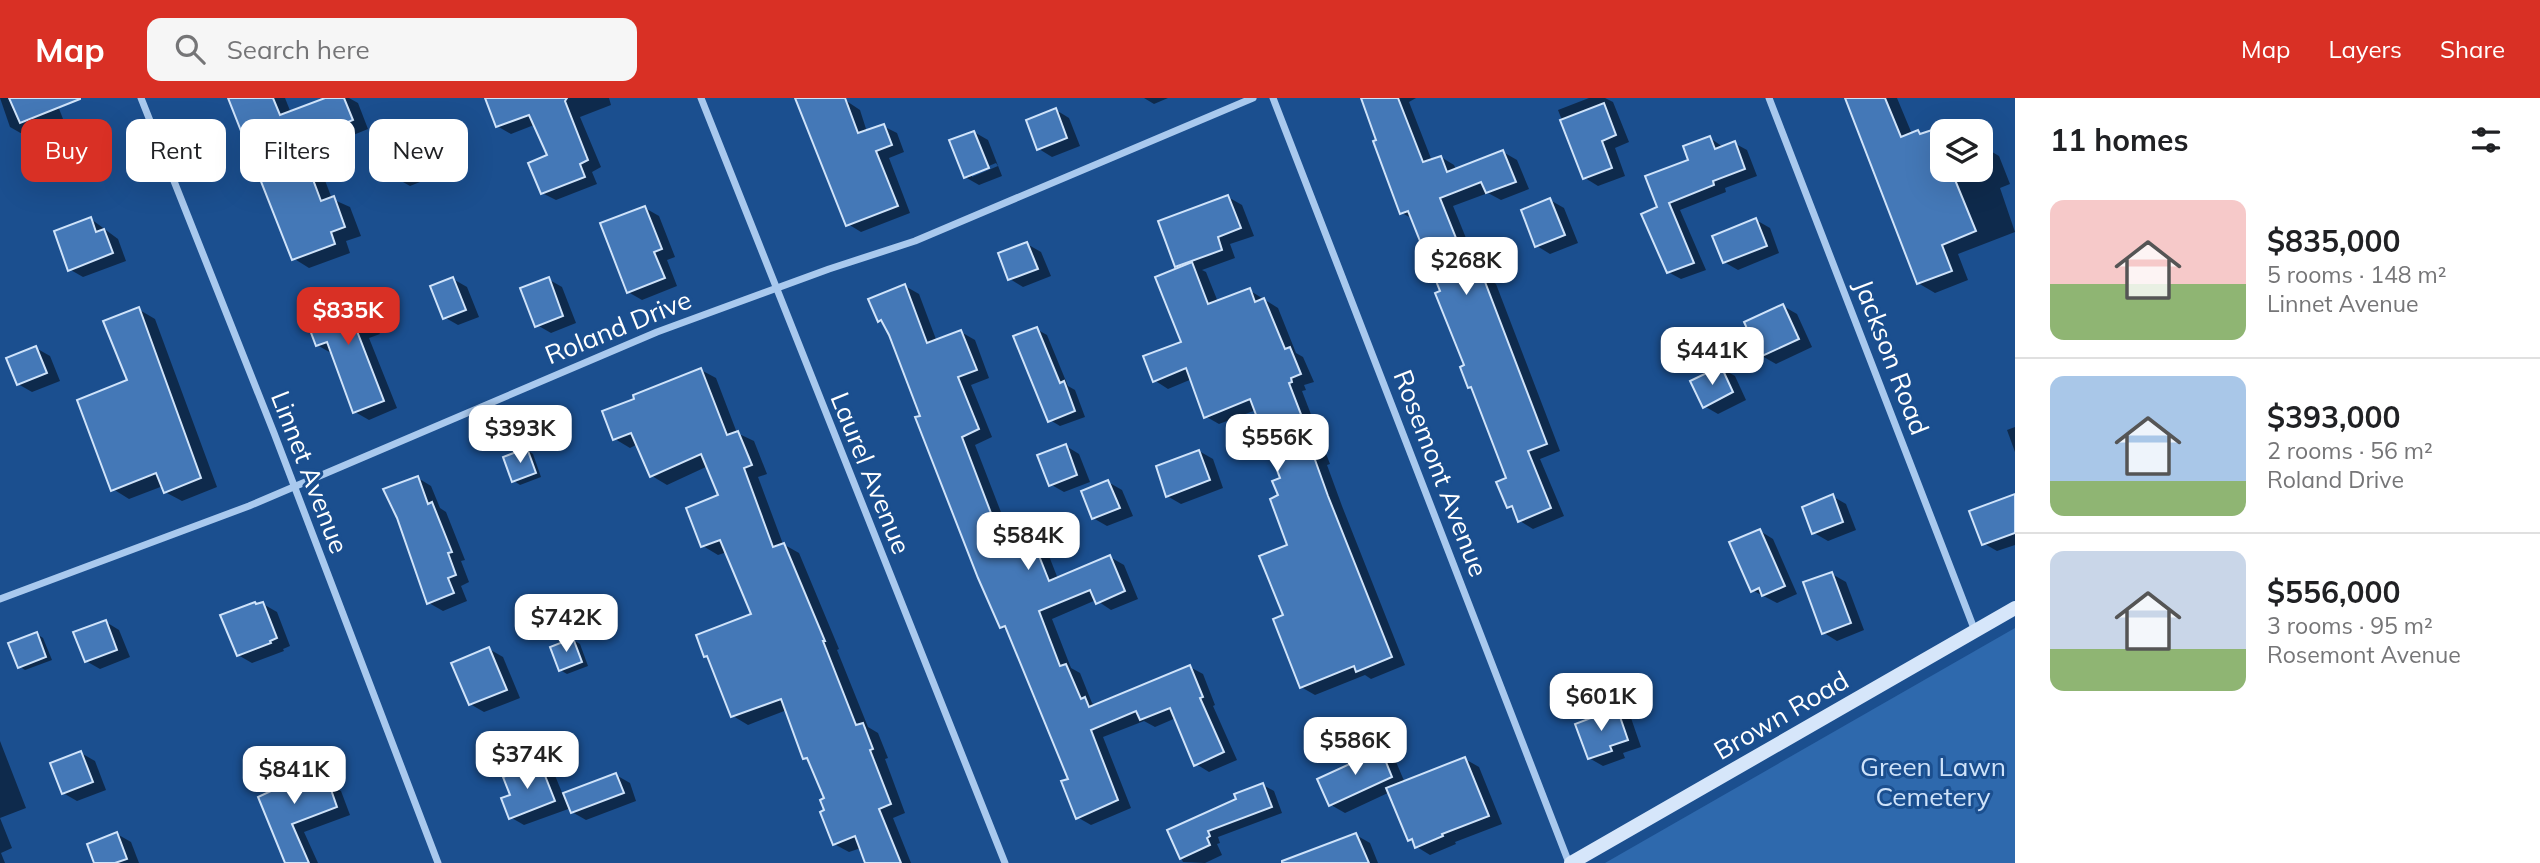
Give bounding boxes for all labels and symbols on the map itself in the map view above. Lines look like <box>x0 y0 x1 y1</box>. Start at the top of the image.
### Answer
pin: $268K <box>1417 238 1515 297</box>
street label: Jackson Road <box>1847 275 1937 439</box>
street label: Roland Drive <box>540 283 696 371</box>
pin: $835K <box>299 288 397 347</box>
pin: $441K <box>1663 328 1761 387</box>
street label: Rosemont Avenue <box>1386 365 1496 581</box>
street label: Linnet Avenue <box>264 386 356 558</box>
street label: Laurel Avenue <box>824 387 918 559</box>
pin: $393K <box>471 406 569 465</box>
pin: $556K <box>1228 414 1326 474</box>
pin: $584K <box>979 512 1077 572</box>
pin: $742K <box>517 594 615 654</box>
street label: Brown Road <box>1708 663 1854 767</box>
pin: $601K <box>1552 674 1650 733</box>
pin: $586K <box>1306 718 1404 777</box>
pin: $374K <box>478 732 576 791</box>
pin: $841K <box>245 746 343 806</box>
park label: Green Lawn Cemetery <box>1860 750 2006 813</box>

